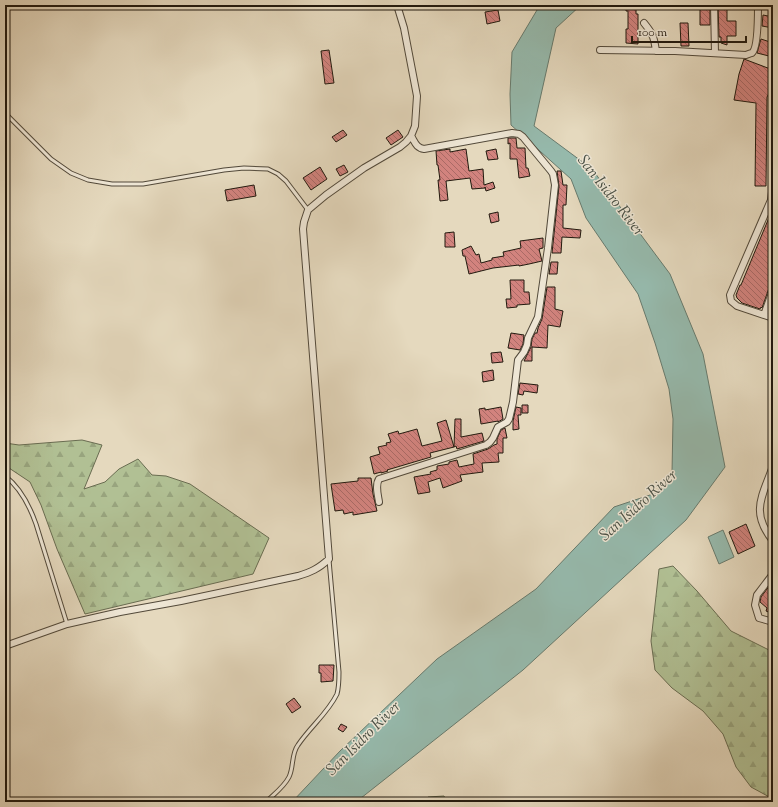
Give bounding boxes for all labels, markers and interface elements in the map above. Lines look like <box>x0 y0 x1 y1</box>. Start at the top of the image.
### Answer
scale bar <box>632 18 746 44</box>
text: 100 m <box>638 24 667 42</box>
water label: San Isidro River <box>571 150 649 242</box>
water label: San Isidro River <box>595 465 683 547</box>
water label: San Isidro River <box>321 696 407 782</box>

